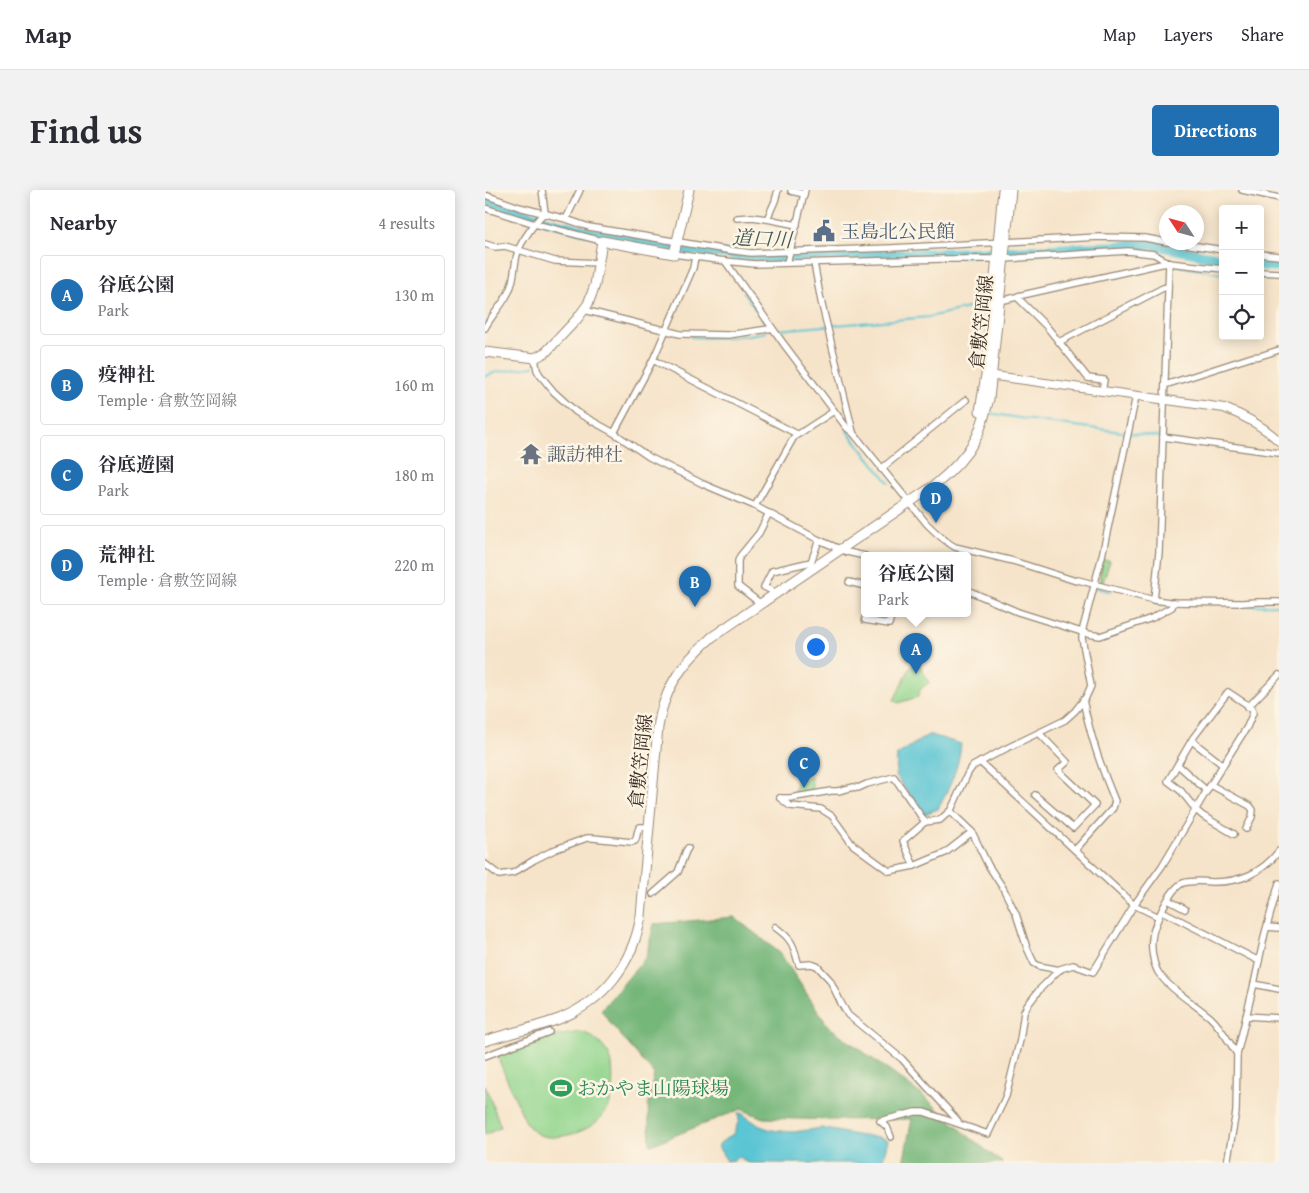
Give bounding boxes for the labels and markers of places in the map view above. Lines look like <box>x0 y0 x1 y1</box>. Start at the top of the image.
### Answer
place label: 玉島北公民館 <box>841 217 955 245</box>
public building icon: 玉島北公民館 <box>811 218 837 244</box>
place label: 諏訪神社 <box>547 440 623 468</box>
temple icon: 諏訪神社 <box>518 441 544 467</box>
pin: D <box>920 482 952 523</box>
pin: B <box>679 566 711 607</box>
pin: A <box>900 633 932 674</box>
pin: C <box>788 747 820 788</box>
place label: おかやま山陽球場 <box>577 1074 729 1102</box>
sports icon: おかやま山陽球場 <box>548 1075 574 1101</box>

